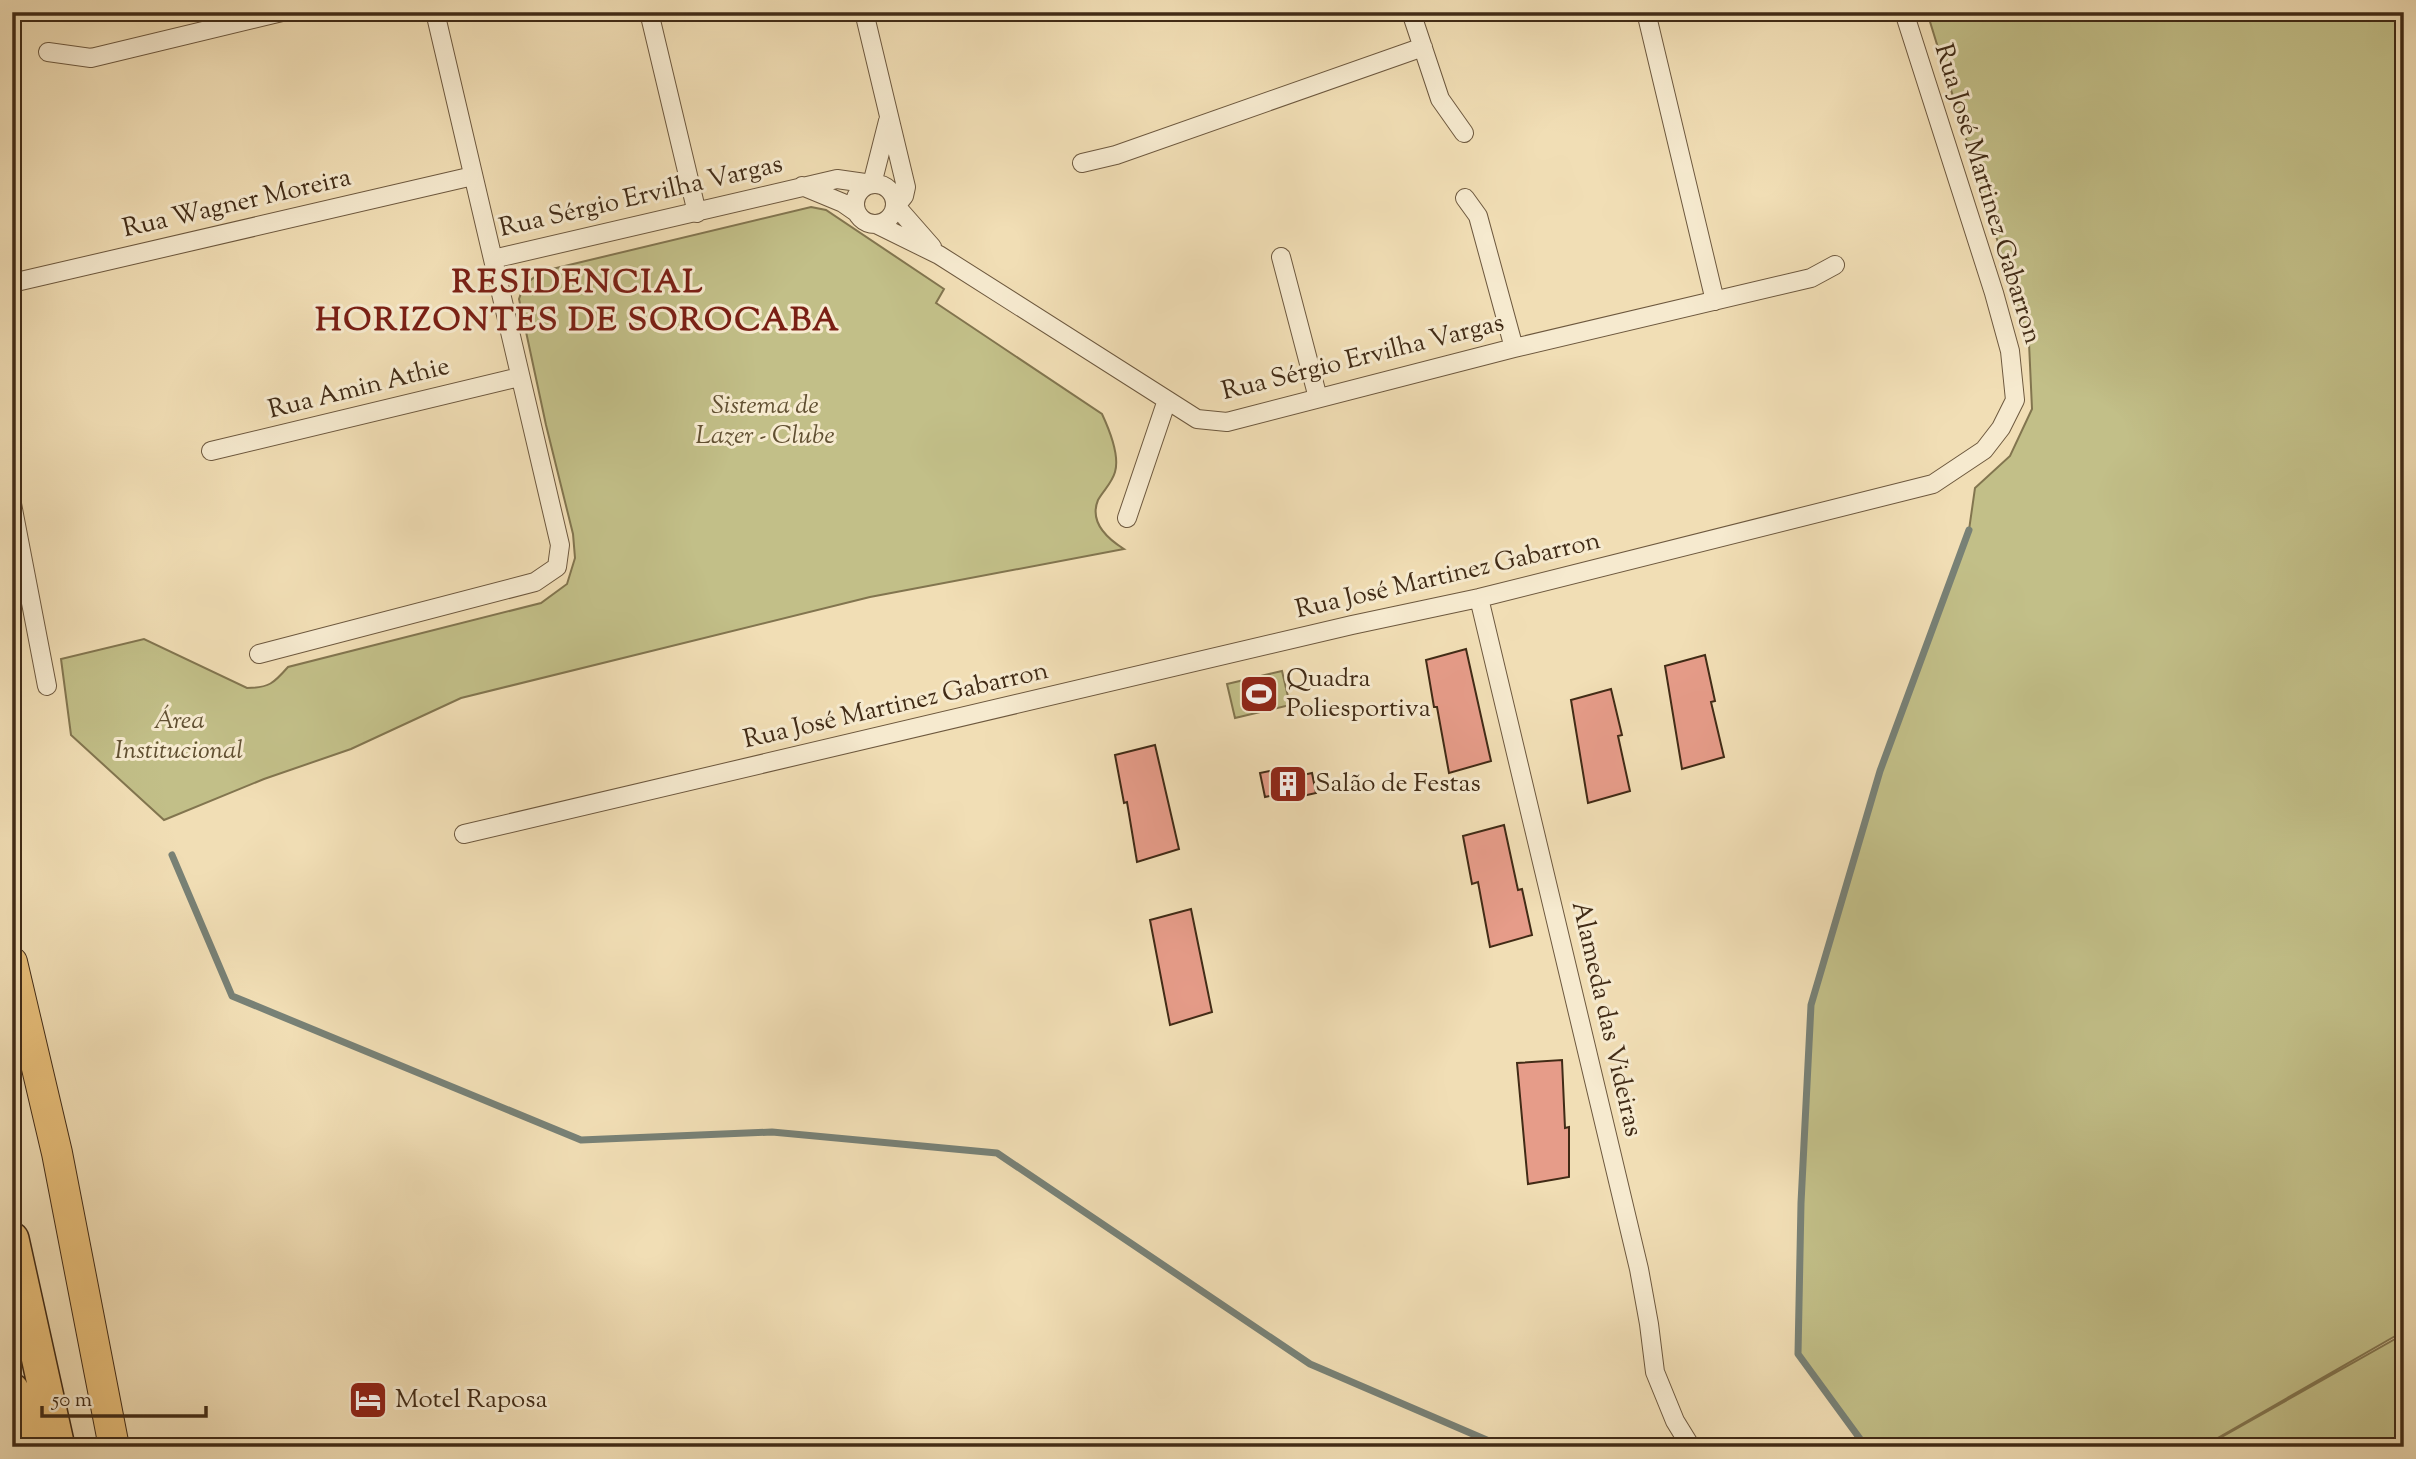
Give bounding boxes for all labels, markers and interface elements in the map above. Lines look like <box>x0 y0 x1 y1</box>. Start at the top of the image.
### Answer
street label: Rua José Martinez Gabarron <box>1924 39 2050 349</box>
street label: Rua Sérgio Ervilha Vargas <box>496 146 786 248</box>
street label: Rua Wagner Moreira <box>119 160 355 248</box>
district label: RESIDENCIAL HORIZONTES DE SOROCABA <box>315 260 841 346</box>
street label: Rua Sérgio Ervilha Vargas <box>1218 305 1508 411</box>
street label: Rua Amin Athie <box>264 349 454 429</box>
park label: Sistema de Lazer - Clube <box>695 388 835 455</box>
street label: Rua José Martinez Gabarron <box>1292 523 1604 629</box>
street label: Rua José Martinez Gabarron <box>740 653 1052 759</box>
place label: Quadra Poliesportiva <box>1286 661 1431 728</box>
sports icon: Quadra Poliesportiva <box>1238 673 1280 715</box>
park label: Área Institucional <box>115 703 244 770</box>
building icon: Salão de Festas <box>1267 763 1309 805</box>
place label: Salão de Festas <box>1315 766 1481 803</box>
street label: Alameda das Videiras <box>1561 898 1651 1140</box>
scale bar <box>42 1375 206 1419</box>
hotel icon: Motel Raposa <box>347 1379 389 1421</box>
place label: Motel Raposa <box>395 1382 548 1419</box>
text: 50 m <box>51 1386 92 1416</box>

